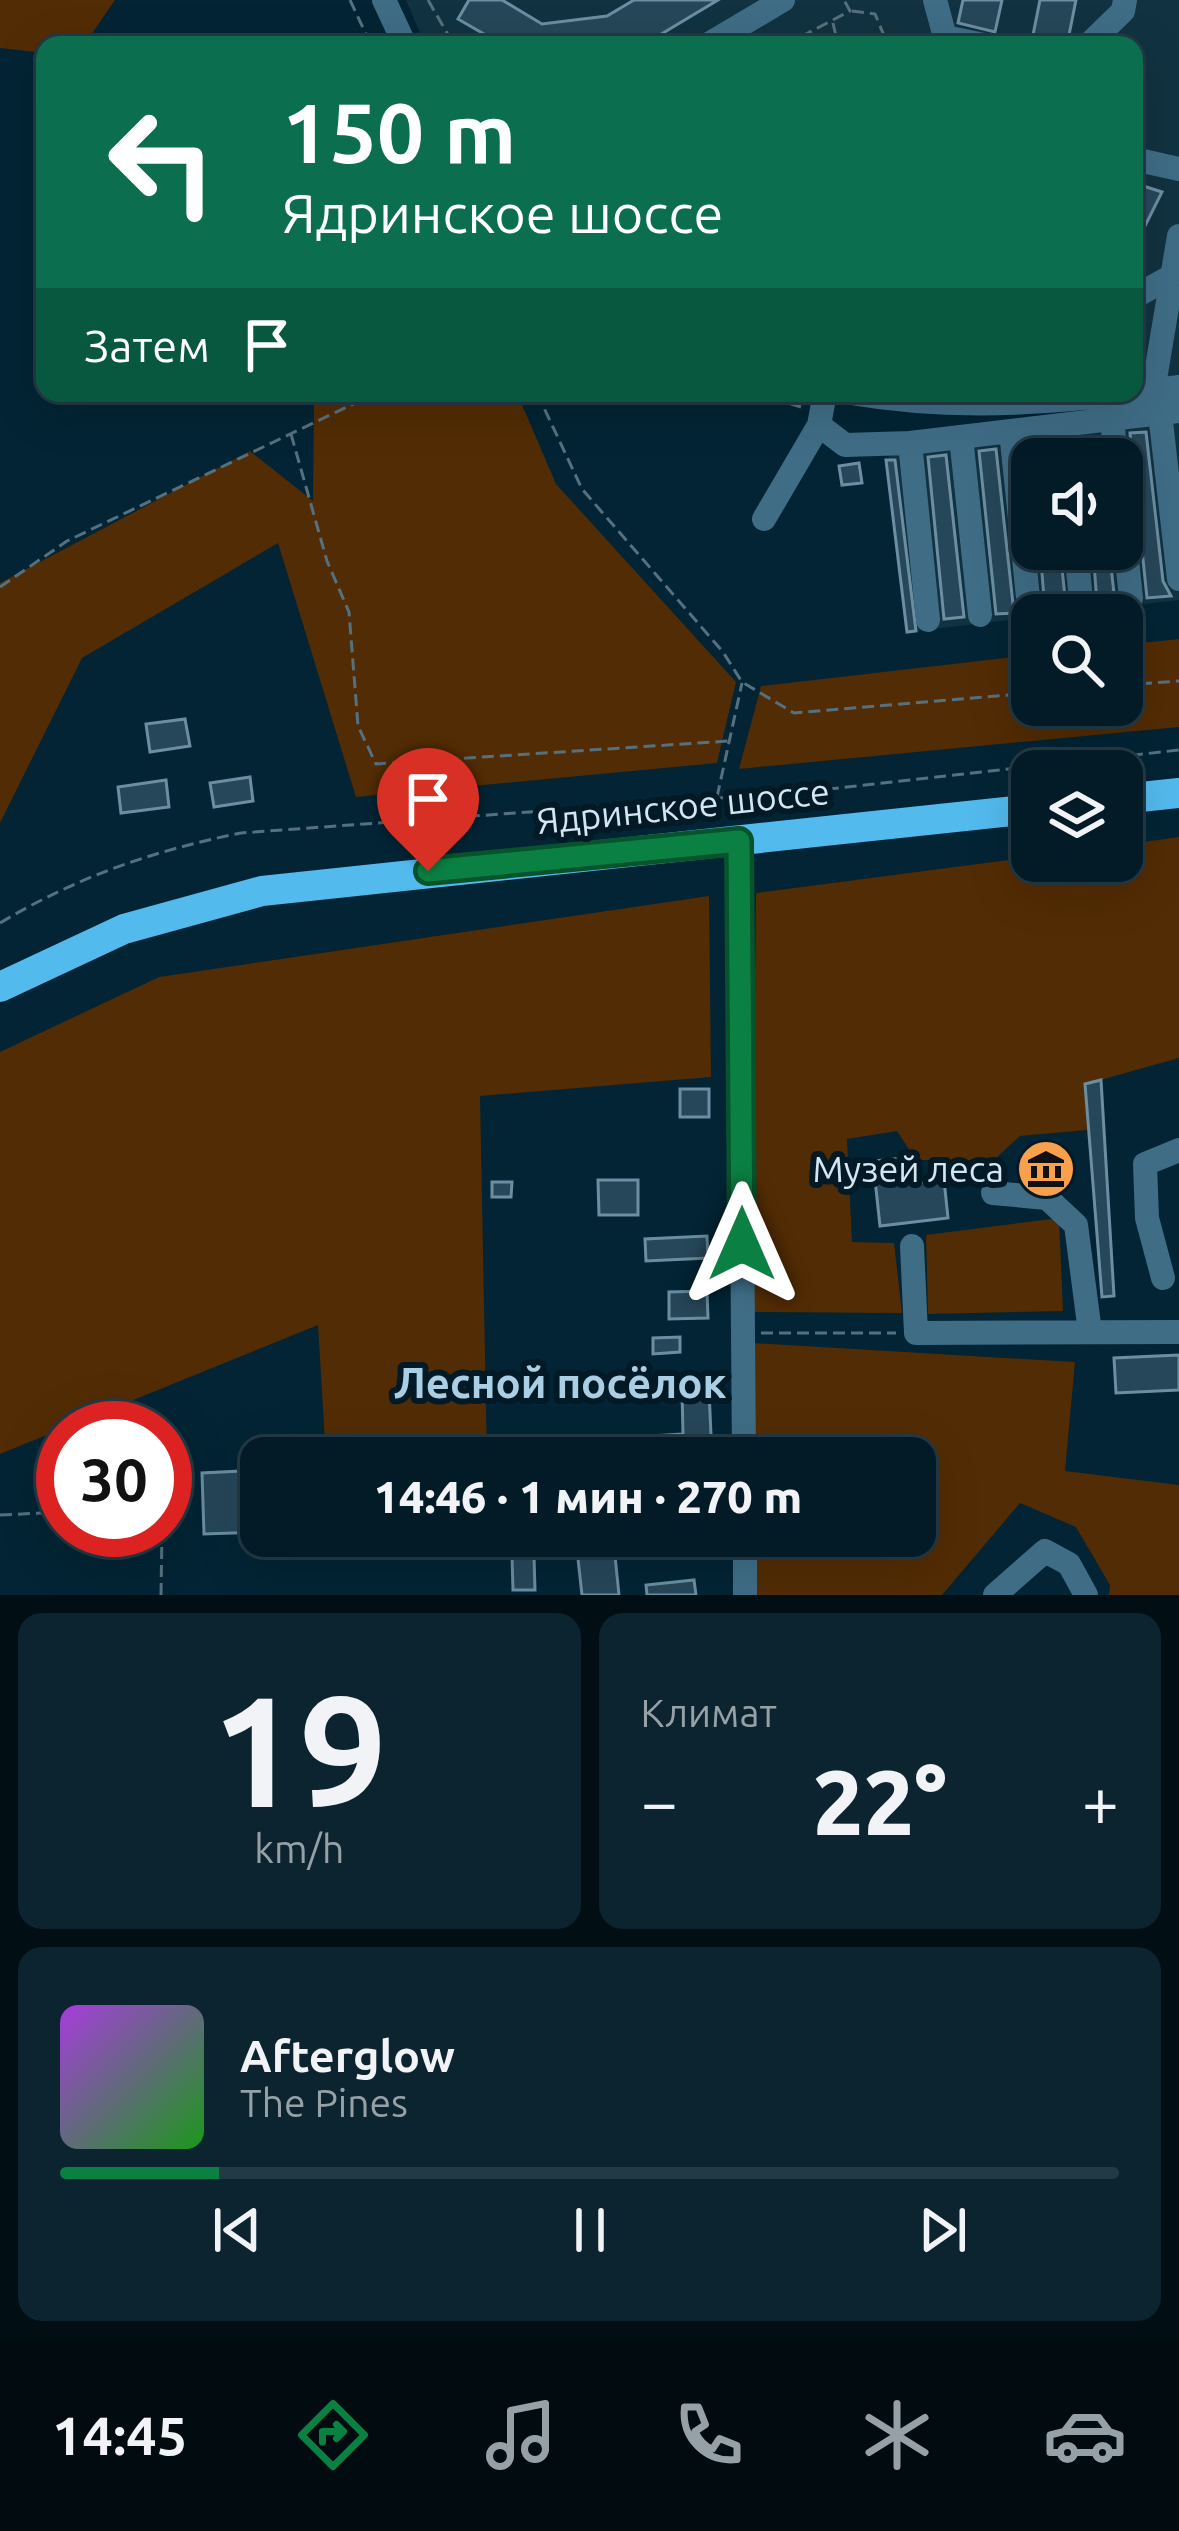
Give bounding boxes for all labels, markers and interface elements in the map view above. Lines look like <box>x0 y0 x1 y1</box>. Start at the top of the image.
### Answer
icon: left <box>84 84 240 240</box>
text: 150 m <box>282 85 516 179</box>
text: Ядринское шоссе <box>282 183 723 243</box>
icon: arrive <box>234 312 300 378</box>
text: Затем <box>84 320 210 371</box>
map controls <box>1011 438 1143 882</box>
button: sound <box>1011 438 1143 570</box>
button: search <box>1011 594 1143 726</box>
pin <box>377 748 479 871</box>
button: layers <box>1011 750 1143 882</box>
icon: arrive <box>395 766 461 832</box>
street label: Ядринское шоссе <box>534 770 831 841</box>
museum icon: Музей леса <box>1015 1138 1077 1200</box>
place label: Музей леса <box>813 1148 1004 1189</box>
position arrow <box>679 1181 805 1307</box>
district label: Лесной посёлок <box>394 1359 726 1406</box>
speed limit sign: 30 <box>36 1401 192 1557</box>
text: 14:46 · 1 мин · 270 m <box>374 1471 802 1522</box>
text: 19 <box>211 1662 387 1836</box>
text: Климат <box>641 1691 777 1734</box>
text: 22° <box>813 1751 947 1852</box>
text: − <box>641 1764 678 1838</box>
text: + <box>1082 1764 1119 1838</box>
text: km/h <box>254 1827 344 1870</box>
text: Afterglow <box>240 2030 455 2081</box>
text: The Pines <box>240 2081 408 2124</box>
icon: previous <box>204 2197 270 2263</box>
icon: pause <box>557 2197 623 2263</box>
icon: next <box>910 2197 976 2263</box>
icon: directions <box>291 2393 375 2477</box>
icon: music <box>479 2393 563 2477</box>
icon: phone <box>667 2393 751 2477</box>
icon: climate <box>855 2393 939 2477</box>
icon: car <box>1043 2393 1127 2477</box>
text: 14:45 <box>52 2405 187 2465</box>

